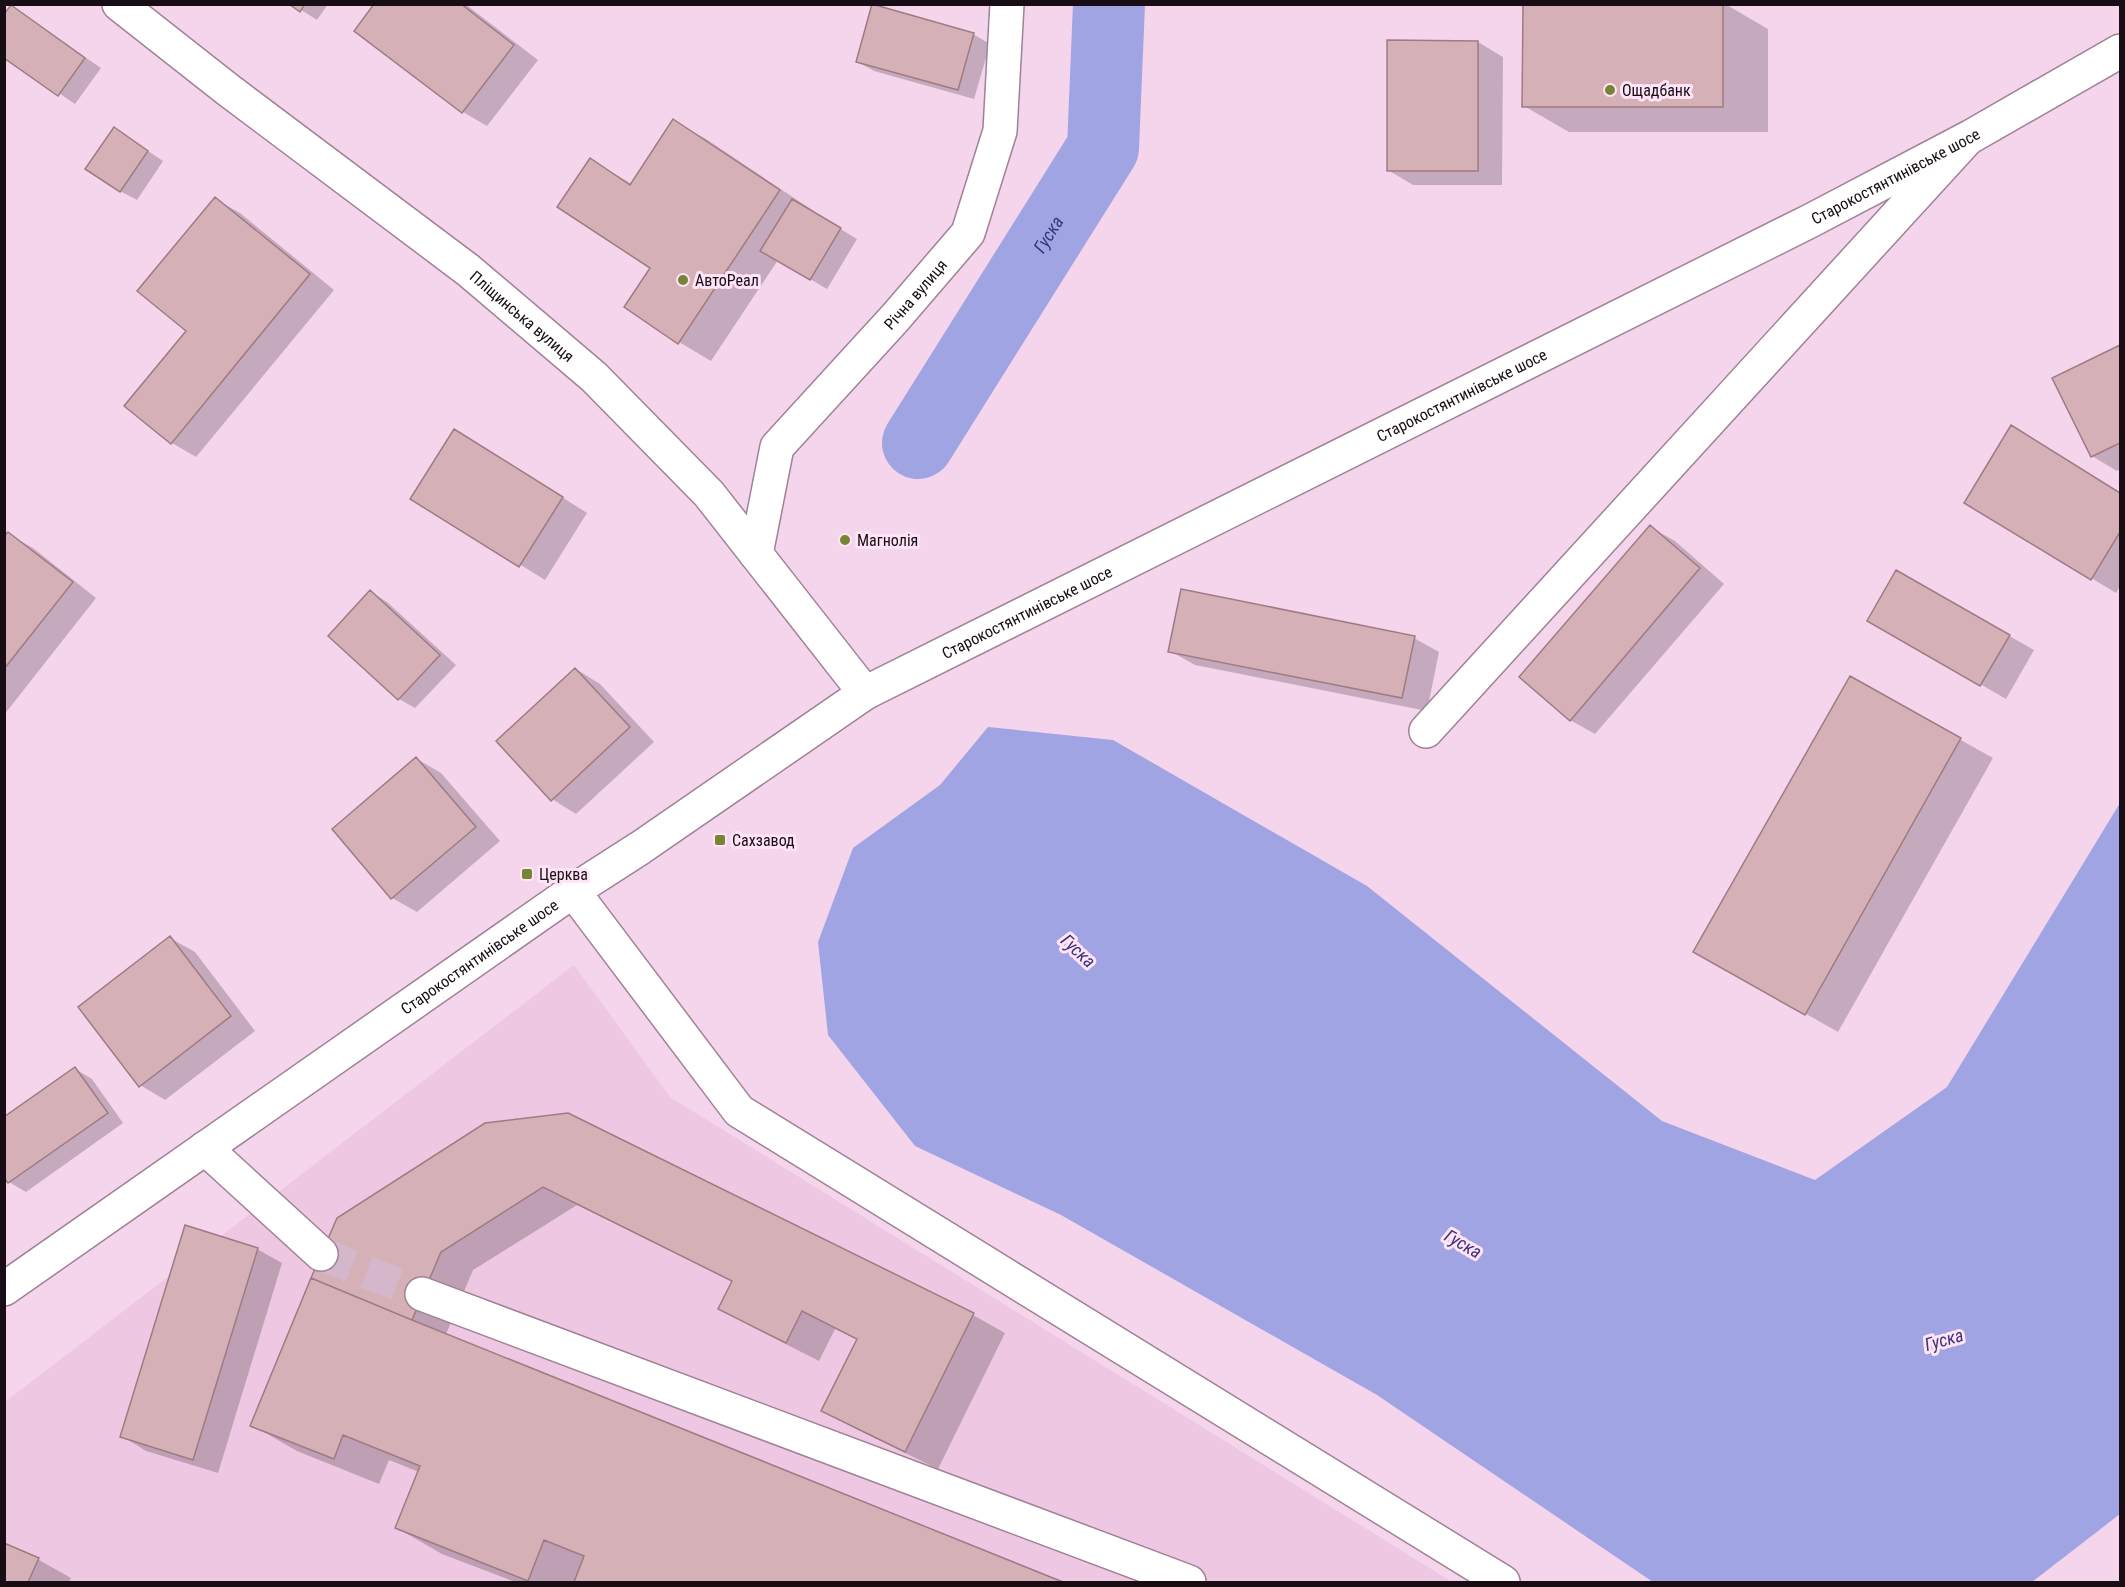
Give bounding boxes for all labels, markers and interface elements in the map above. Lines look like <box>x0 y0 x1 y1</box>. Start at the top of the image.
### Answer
place label: Ощадбанк <box>1622 81 1691 100</box>
marker: Ощадбанк <box>1603 83 1617 97</box>
street label: Старокостянтинівське шосе <box>1808 124 1983 229</box>
water label: Гуска <box>1029 212 1068 257</box>
street label: Річна вулиця <box>880 256 951 334</box>
street label: Пліщинська вулиця <box>466 267 578 366</box>
place label: АвтоРеал <box>695 271 759 290</box>
marker: АвтоРеал <box>676 273 690 287</box>
street label: Старокостянтинівське шосе <box>1373 345 1550 446</box>
place label: Магнолія <box>857 531 918 550</box>
marker: Магнолія <box>838 533 852 547</box>
street label: Старокостянтинівське шосе <box>939 562 1115 663</box>
place label: Сахзавод <box>732 831 795 850</box>
marker: Сахзавод <box>713 833 727 847</box>
place label: Церква <box>539 865 588 884</box>
marker: Церква <box>520 867 534 881</box>
street label: Старокостянтинівське шосе <box>397 895 562 1019</box>
water label: Гуска <box>1057 930 1100 972</box>
water label: Гуска <box>1441 1225 1486 1262</box>
water label: Гуска <box>1922 1324 1966 1355</box>

